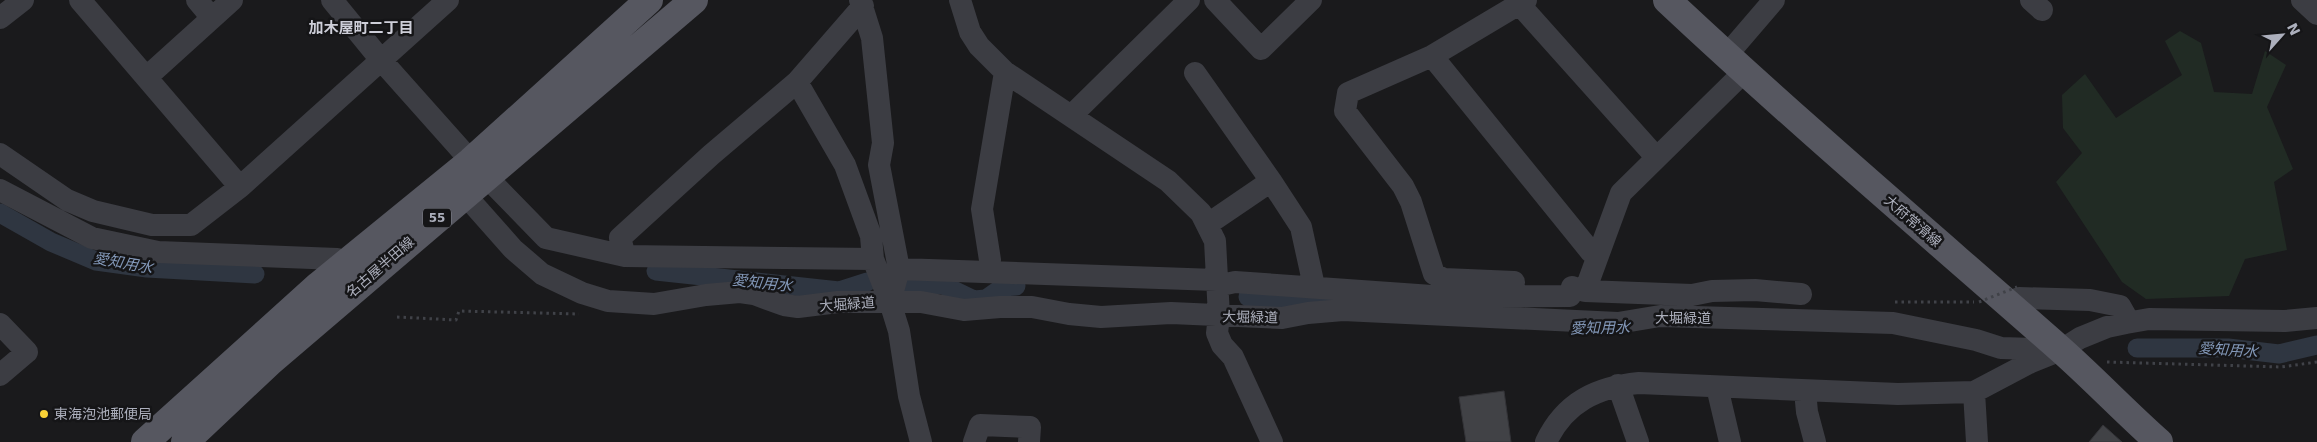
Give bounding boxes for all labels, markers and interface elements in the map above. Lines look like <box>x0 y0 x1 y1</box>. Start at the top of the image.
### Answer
north arrow <box>2257 10 2307 60</box>
district label: 加木屋町二丁目 <box>308 19 414 37</box>
text: N <box>2284 20 2303 38</box>
street label: 大府常滑線 <box>1881 192 1945 250</box>
road number: 55 <box>423 208 451 228</box>
street label: 名古屋半田線 <box>343 233 417 301</box>
water label: 愛知用水 <box>92 249 156 277</box>
water label: 愛知用水 <box>731 271 795 295</box>
street label: 大堀緑道 <box>819 294 875 314</box>
street label: 大堀緑道 <box>1222 309 1278 325</box>
street label: 大堀緑道 <box>1655 310 1711 326</box>
water label: 愛知用水 <box>1570 318 1632 338</box>
water label: 愛知用水 <box>2197 339 2261 361</box>
place label: 東海泡池郵便局 <box>54 406 152 422</box>
marker: 東海泡池郵便局 <box>38 408 50 420</box>

